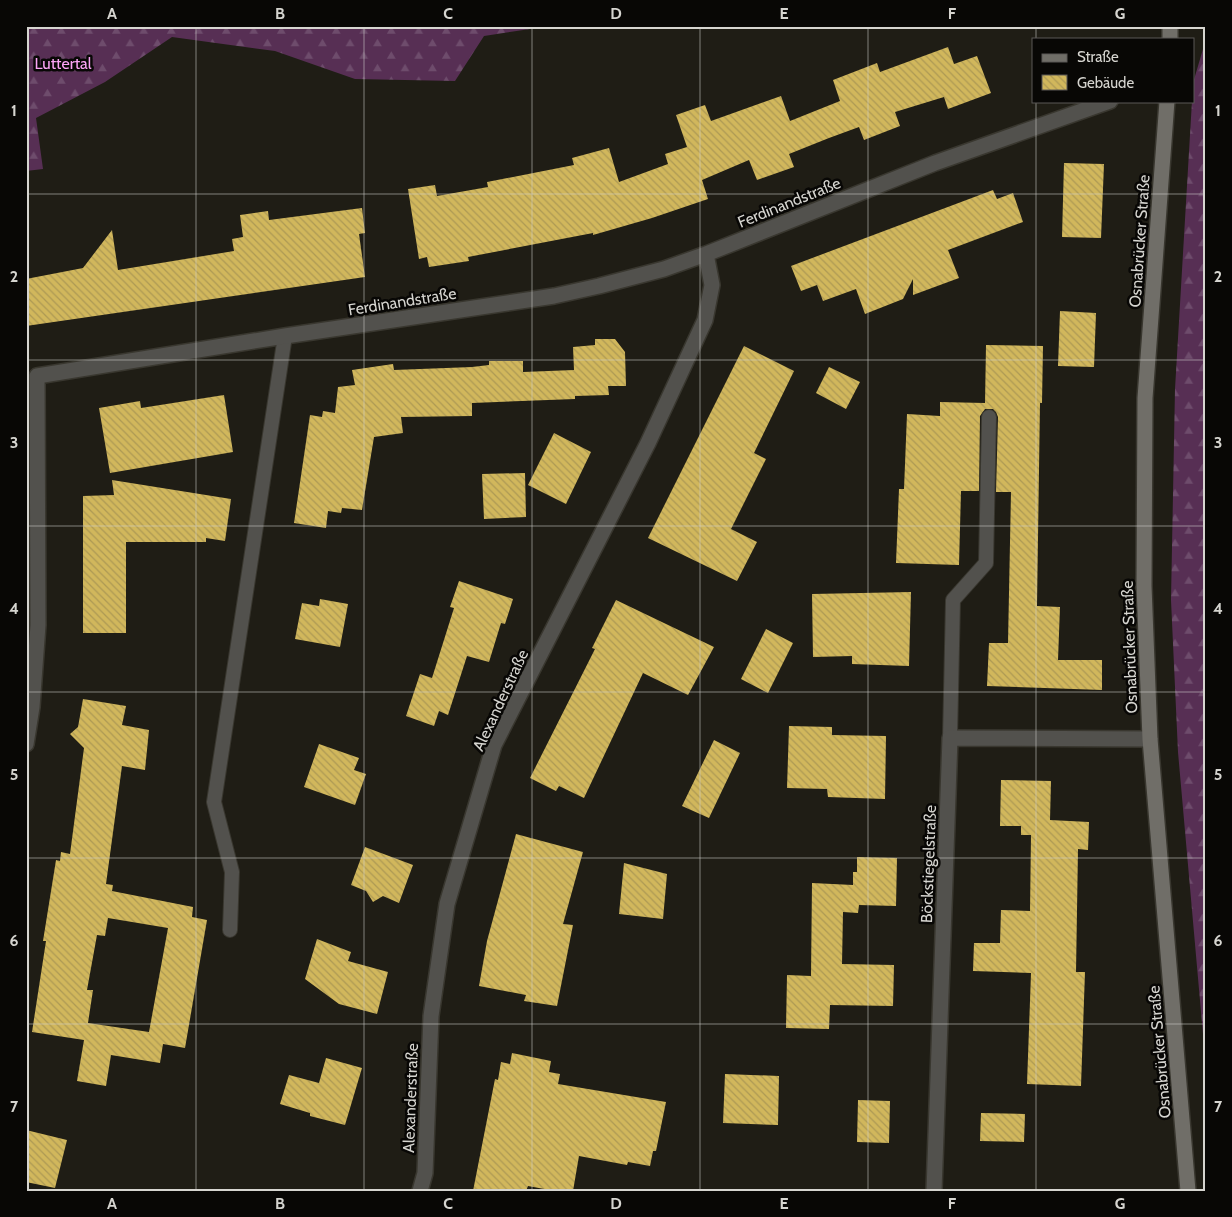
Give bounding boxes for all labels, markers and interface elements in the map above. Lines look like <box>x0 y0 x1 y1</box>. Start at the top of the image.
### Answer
text: A <box>107 4 117 23</box>
text: B <box>275 4 285 23</box>
text: C <box>443 4 453 23</box>
text: D <box>610 4 622 23</box>
text: E <box>779 4 789 23</box>
text: F <box>948 4 957 23</box>
text: G <box>1115 4 1125 23</box>
legend <box>1032 38 1194 102</box>
text: Straße <box>1077 48 1119 66</box>
park label: Luttertal <box>34 54 92 73</box>
text: Gebäude <box>1077 74 1134 92</box>
text: 1 <box>11 101 17 120</box>
text: 1 <box>1215 101 1221 120</box>
street label: Ferdinandstraße <box>735 173 843 232</box>
street label: Osnabrücker Straße <box>1125 174 1154 308</box>
text: 2 <box>10 267 18 286</box>
text: 2 <box>1214 267 1222 286</box>
street label: Ferdinandstraße <box>347 284 458 319</box>
text: 3 <box>10 433 18 452</box>
text: 3 <box>1214 433 1222 452</box>
street label: Osnabrücker Straße <box>1118 580 1141 714</box>
text: 4 <box>9 599 19 618</box>
text: 4 <box>1213 599 1223 618</box>
street label: Alexanderstraße <box>469 646 532 754</box>
text: 5 <box>10 765 18 784</box>
text: 5 <box>1214 765 1222 784</box>
street label: Böckstiegelstraße <box>917 805 940 923</box>
text: 6 <box>10 931 19 950</box>
text: 6 <box>1214 931 1223 950</box>
street label: Osnabrücker Straße <box>1144 985 1175 1119</box>
street label: Alexanderstraße <box>399 1043 422 1153</box>
text: 7 <box>10 1097 19 1116</box>
text: 7 <box>1214 1097 1223 1116</box>
text: A <box>107 1194 117 1213</box>
text: B <box>275 1194 285 1213</box>
text: C <box>443 1194 453 1213</box>
text: D <box>610 1194 622 1213</box>
text: E <box>779 1194 789 1213</box>
text: F <box>948 1194 957 1213</box>
text: G <box>1115 1194 1125 1213</box>

